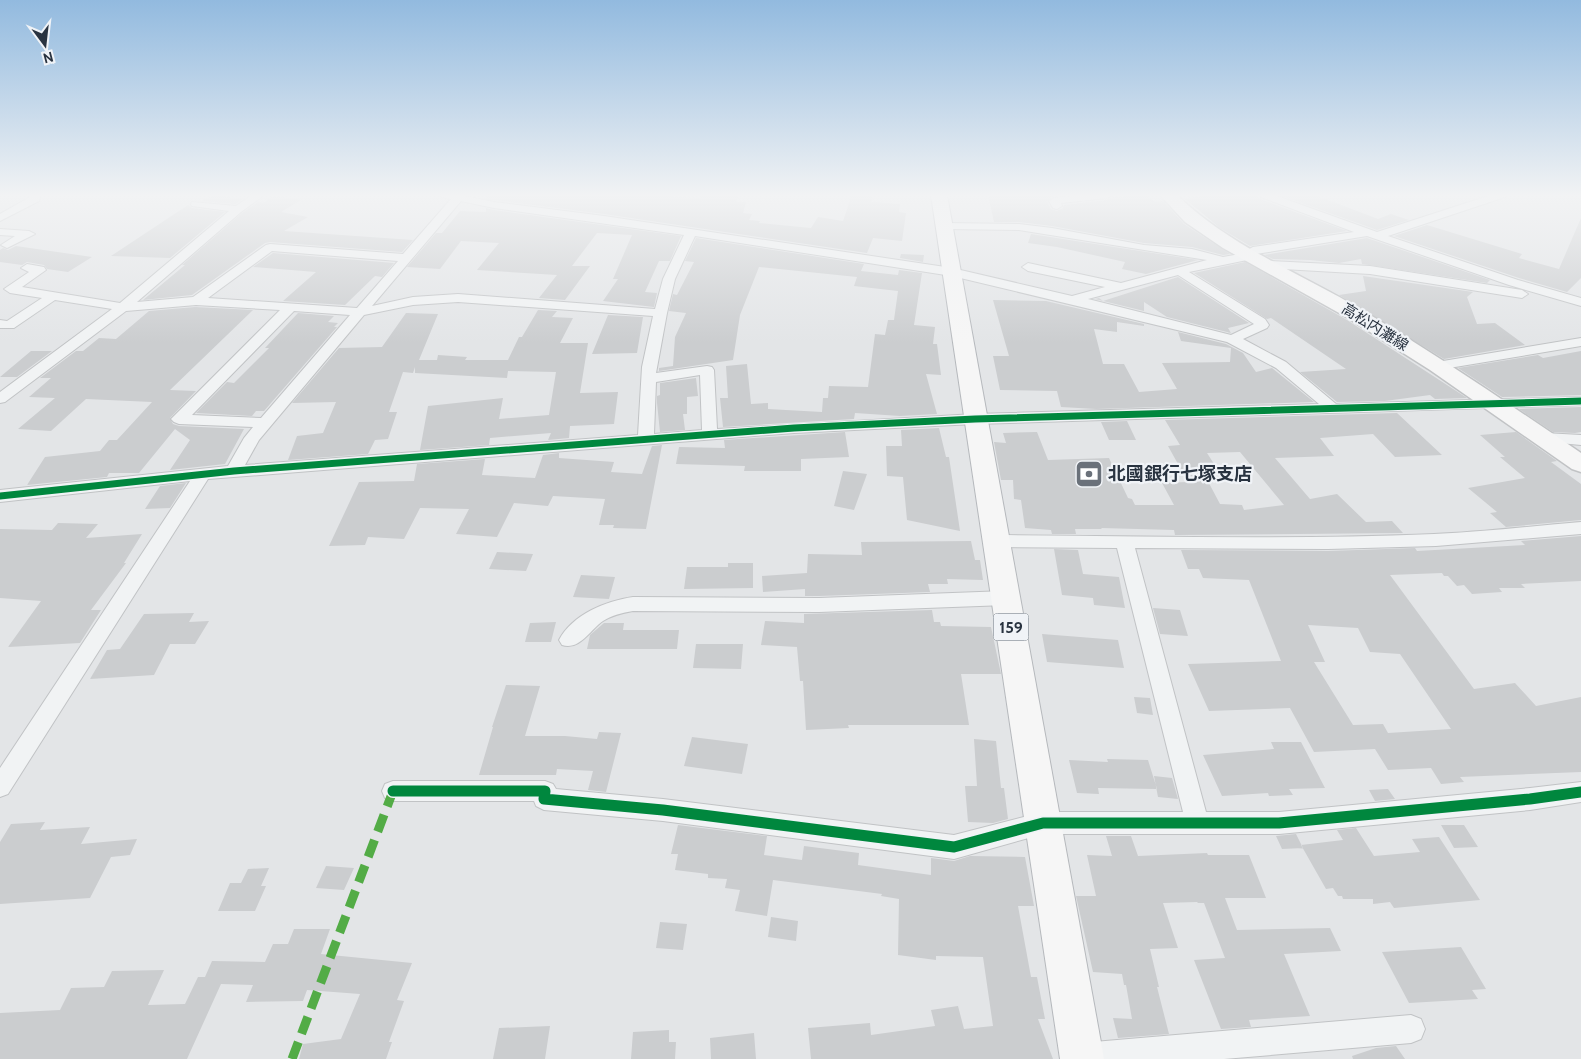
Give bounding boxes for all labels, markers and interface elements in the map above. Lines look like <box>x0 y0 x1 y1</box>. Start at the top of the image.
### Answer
north arrow <box>20 20 70 70</box>
text: N <box>41 48 55 68</box>
street label: 高松内灘線 <box>1338 299 1412 355</box>
bank icon: 北國銀行七塚支店 <box>1074 459 1104 489</box>
place label: 北國銀行七塚支店 <box>1108 463 1252 485</box>
road number: 159 <box>994 614 1028 640</box>

